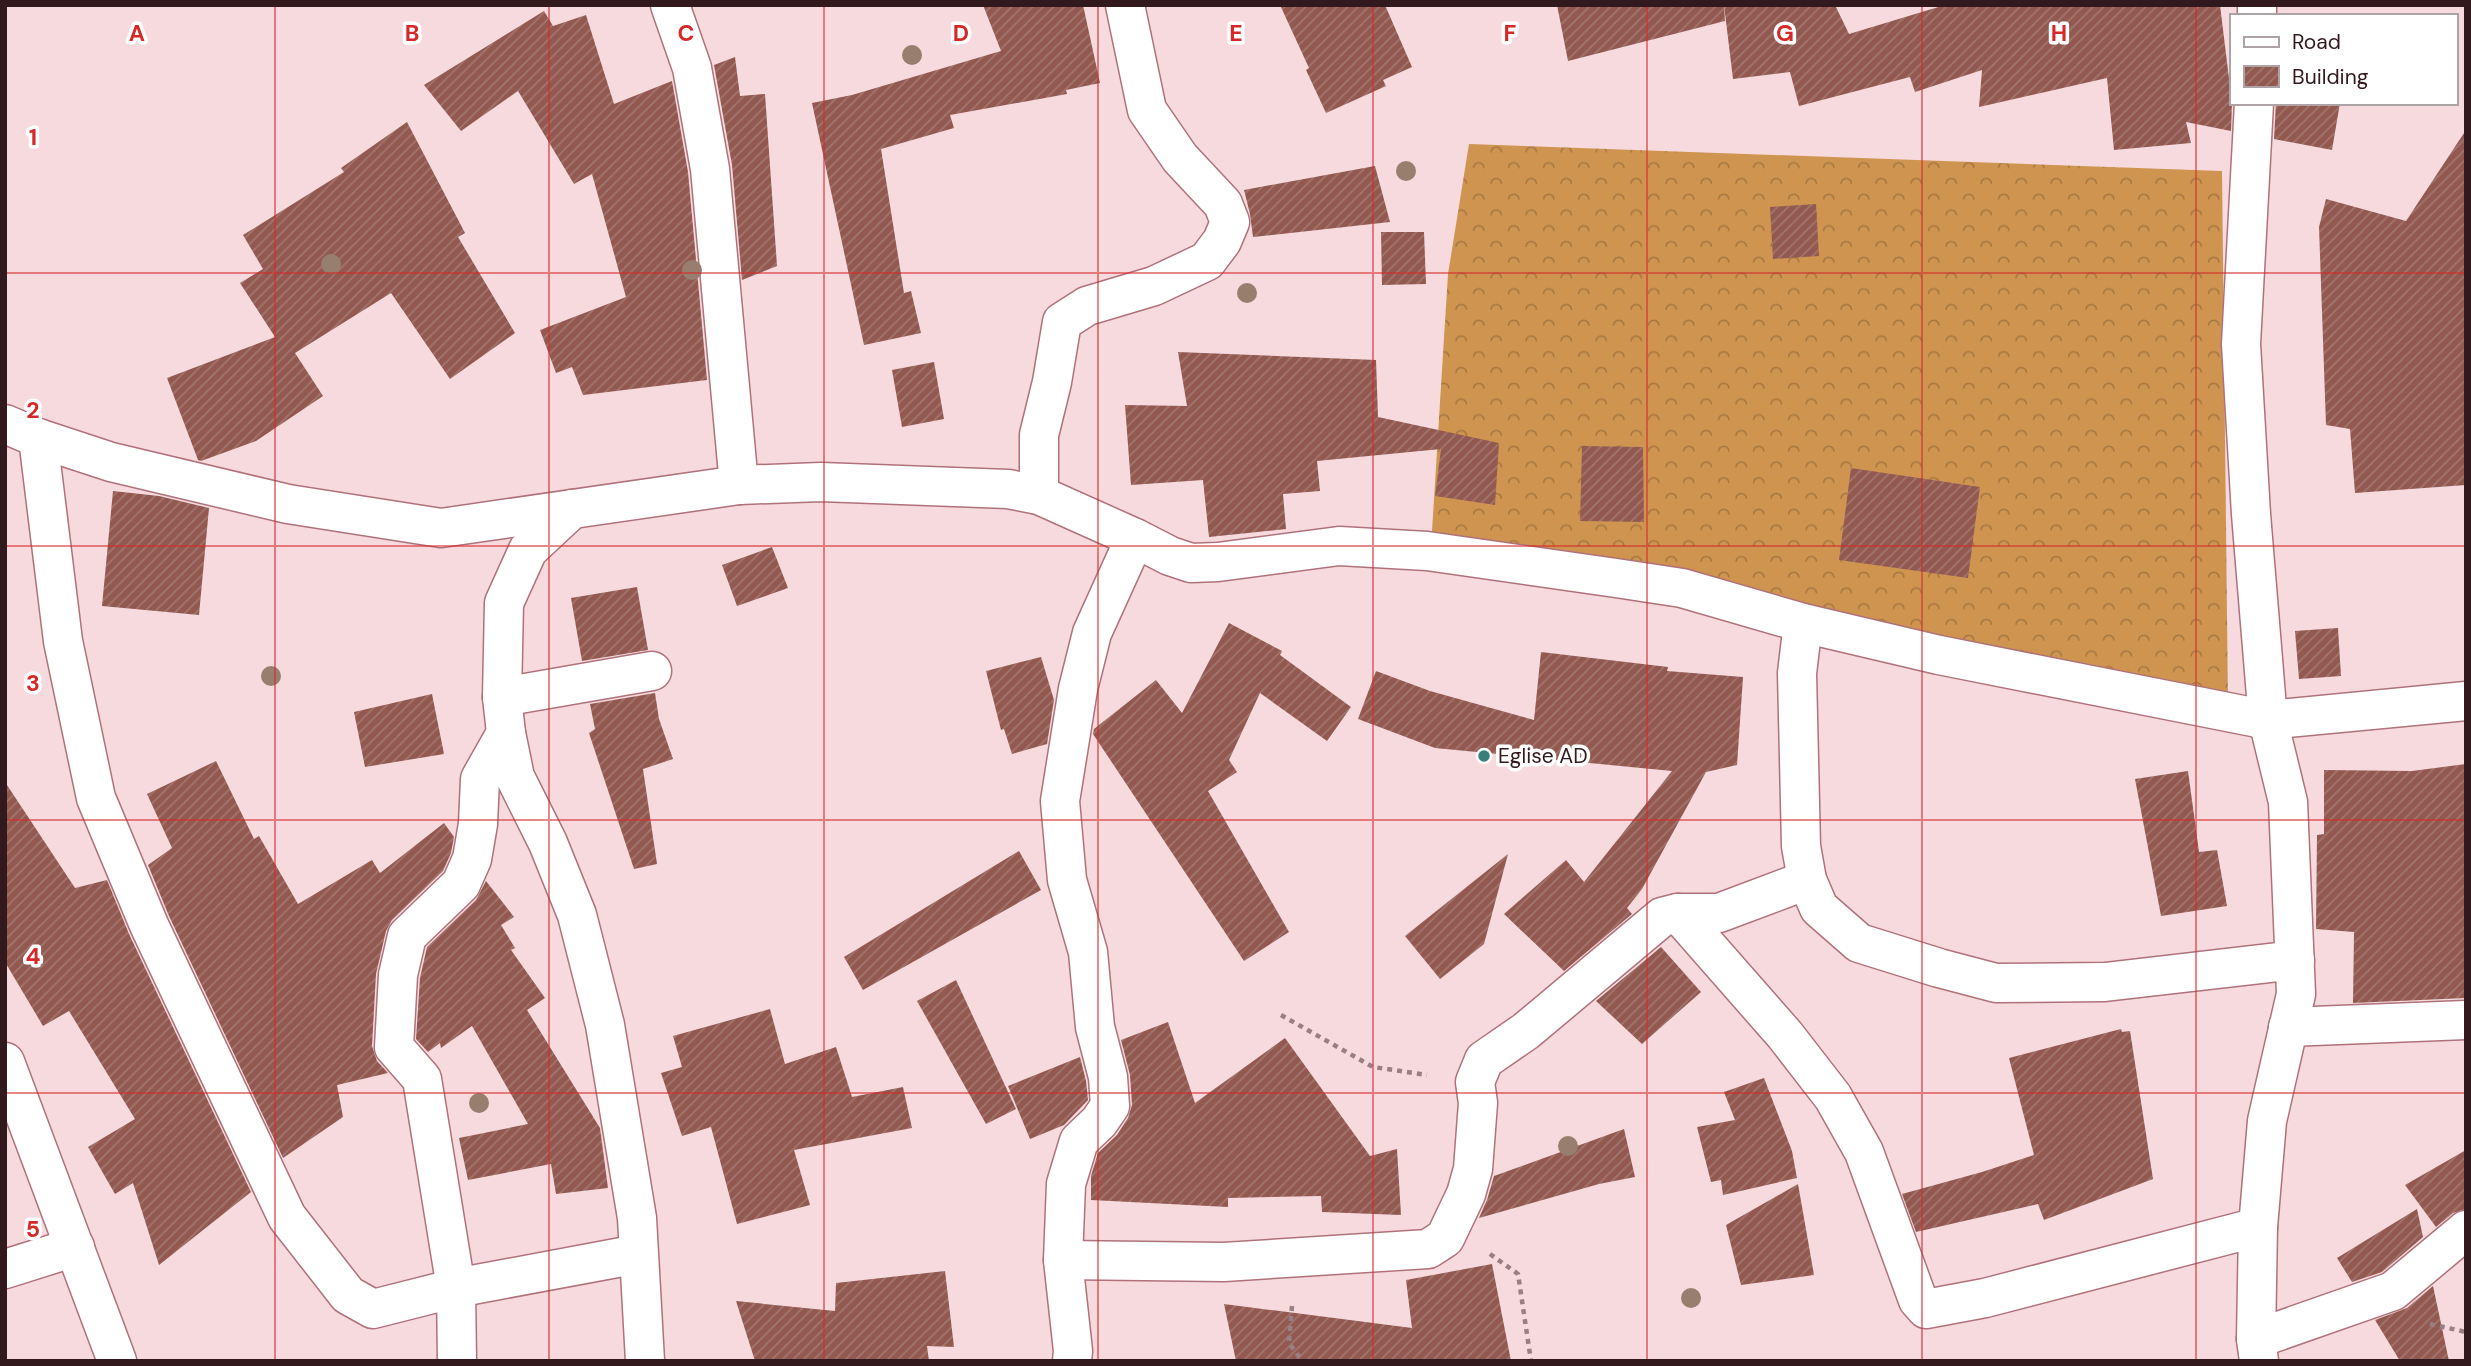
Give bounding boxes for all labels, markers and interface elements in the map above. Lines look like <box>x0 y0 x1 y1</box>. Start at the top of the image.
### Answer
legend <box>2230 14 2457 105</box>
text: A <box>129 18 145 48</box>
text: B <box>405 18 419 48</box>
text: C <box>678 18 694 48</box>
text: D <box>953 18 969 48</box>
text: E <box>1229 18 1243 48</box>
text: F <box>1504 18 1517 48</box>
text: G <box>1776 18 1794 48</box>
text: H <box>2051 18 2067 48</box>
text: Road <box>2292 28 2341 56</box>
text: Building <box>2292 63 2369 91</box>
text: 1 <box>29 122 37 152</box>
text: 2 <box>26 395 40 425</box>
text: 3 <box>26 668 40 698</box>
place label: Eglise AD <box>1498 742 1588 770</box>
marker: Eglise AD <box>1476 748 1492 764</box>
text: 4 <box>26 941 41 971</box>
text: 5 <box>26 1214 40 1244</box>

